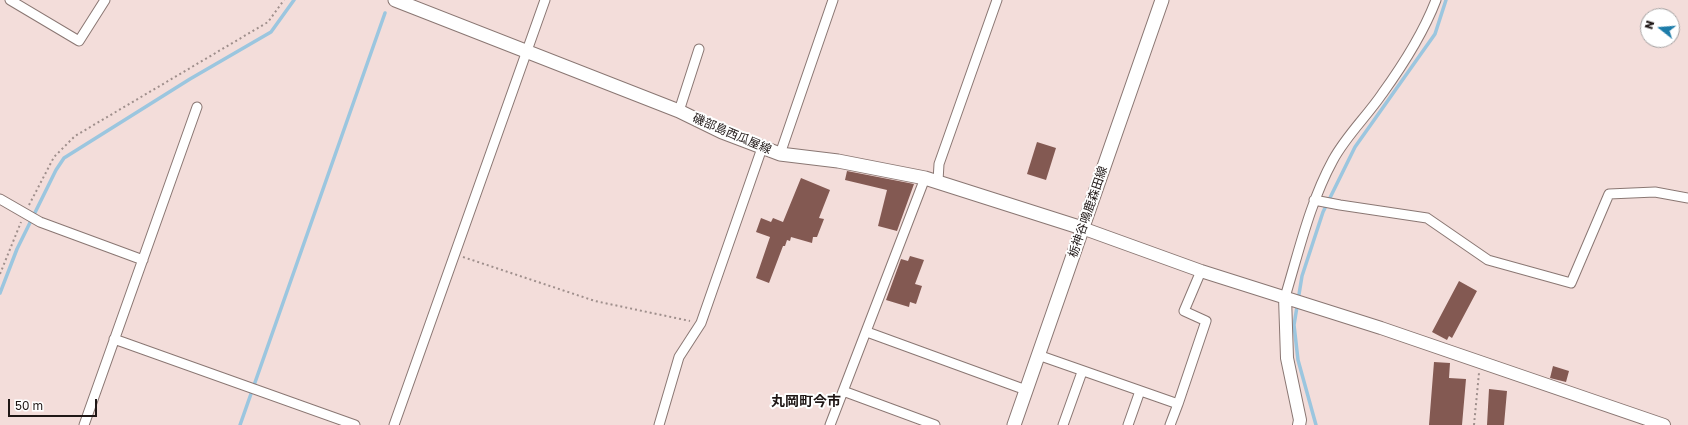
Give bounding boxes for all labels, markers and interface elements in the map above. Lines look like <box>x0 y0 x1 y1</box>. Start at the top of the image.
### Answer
north arrow <box>1640 8 1680 48</box>
text: N <box>1642 19 1656 31</box>
street label: 磯部島西瓜屋線 <box>691 111 773 157</box>
street label: 栃神谷鳴鹿森田線 <box>1066 164 1110 260</box>
scale bar <box>10 391 99 417</box>
district label: 丸岡町今市 <box>771 394 841 410</box>
text: 50 m <box>15 398 43 413</box>

